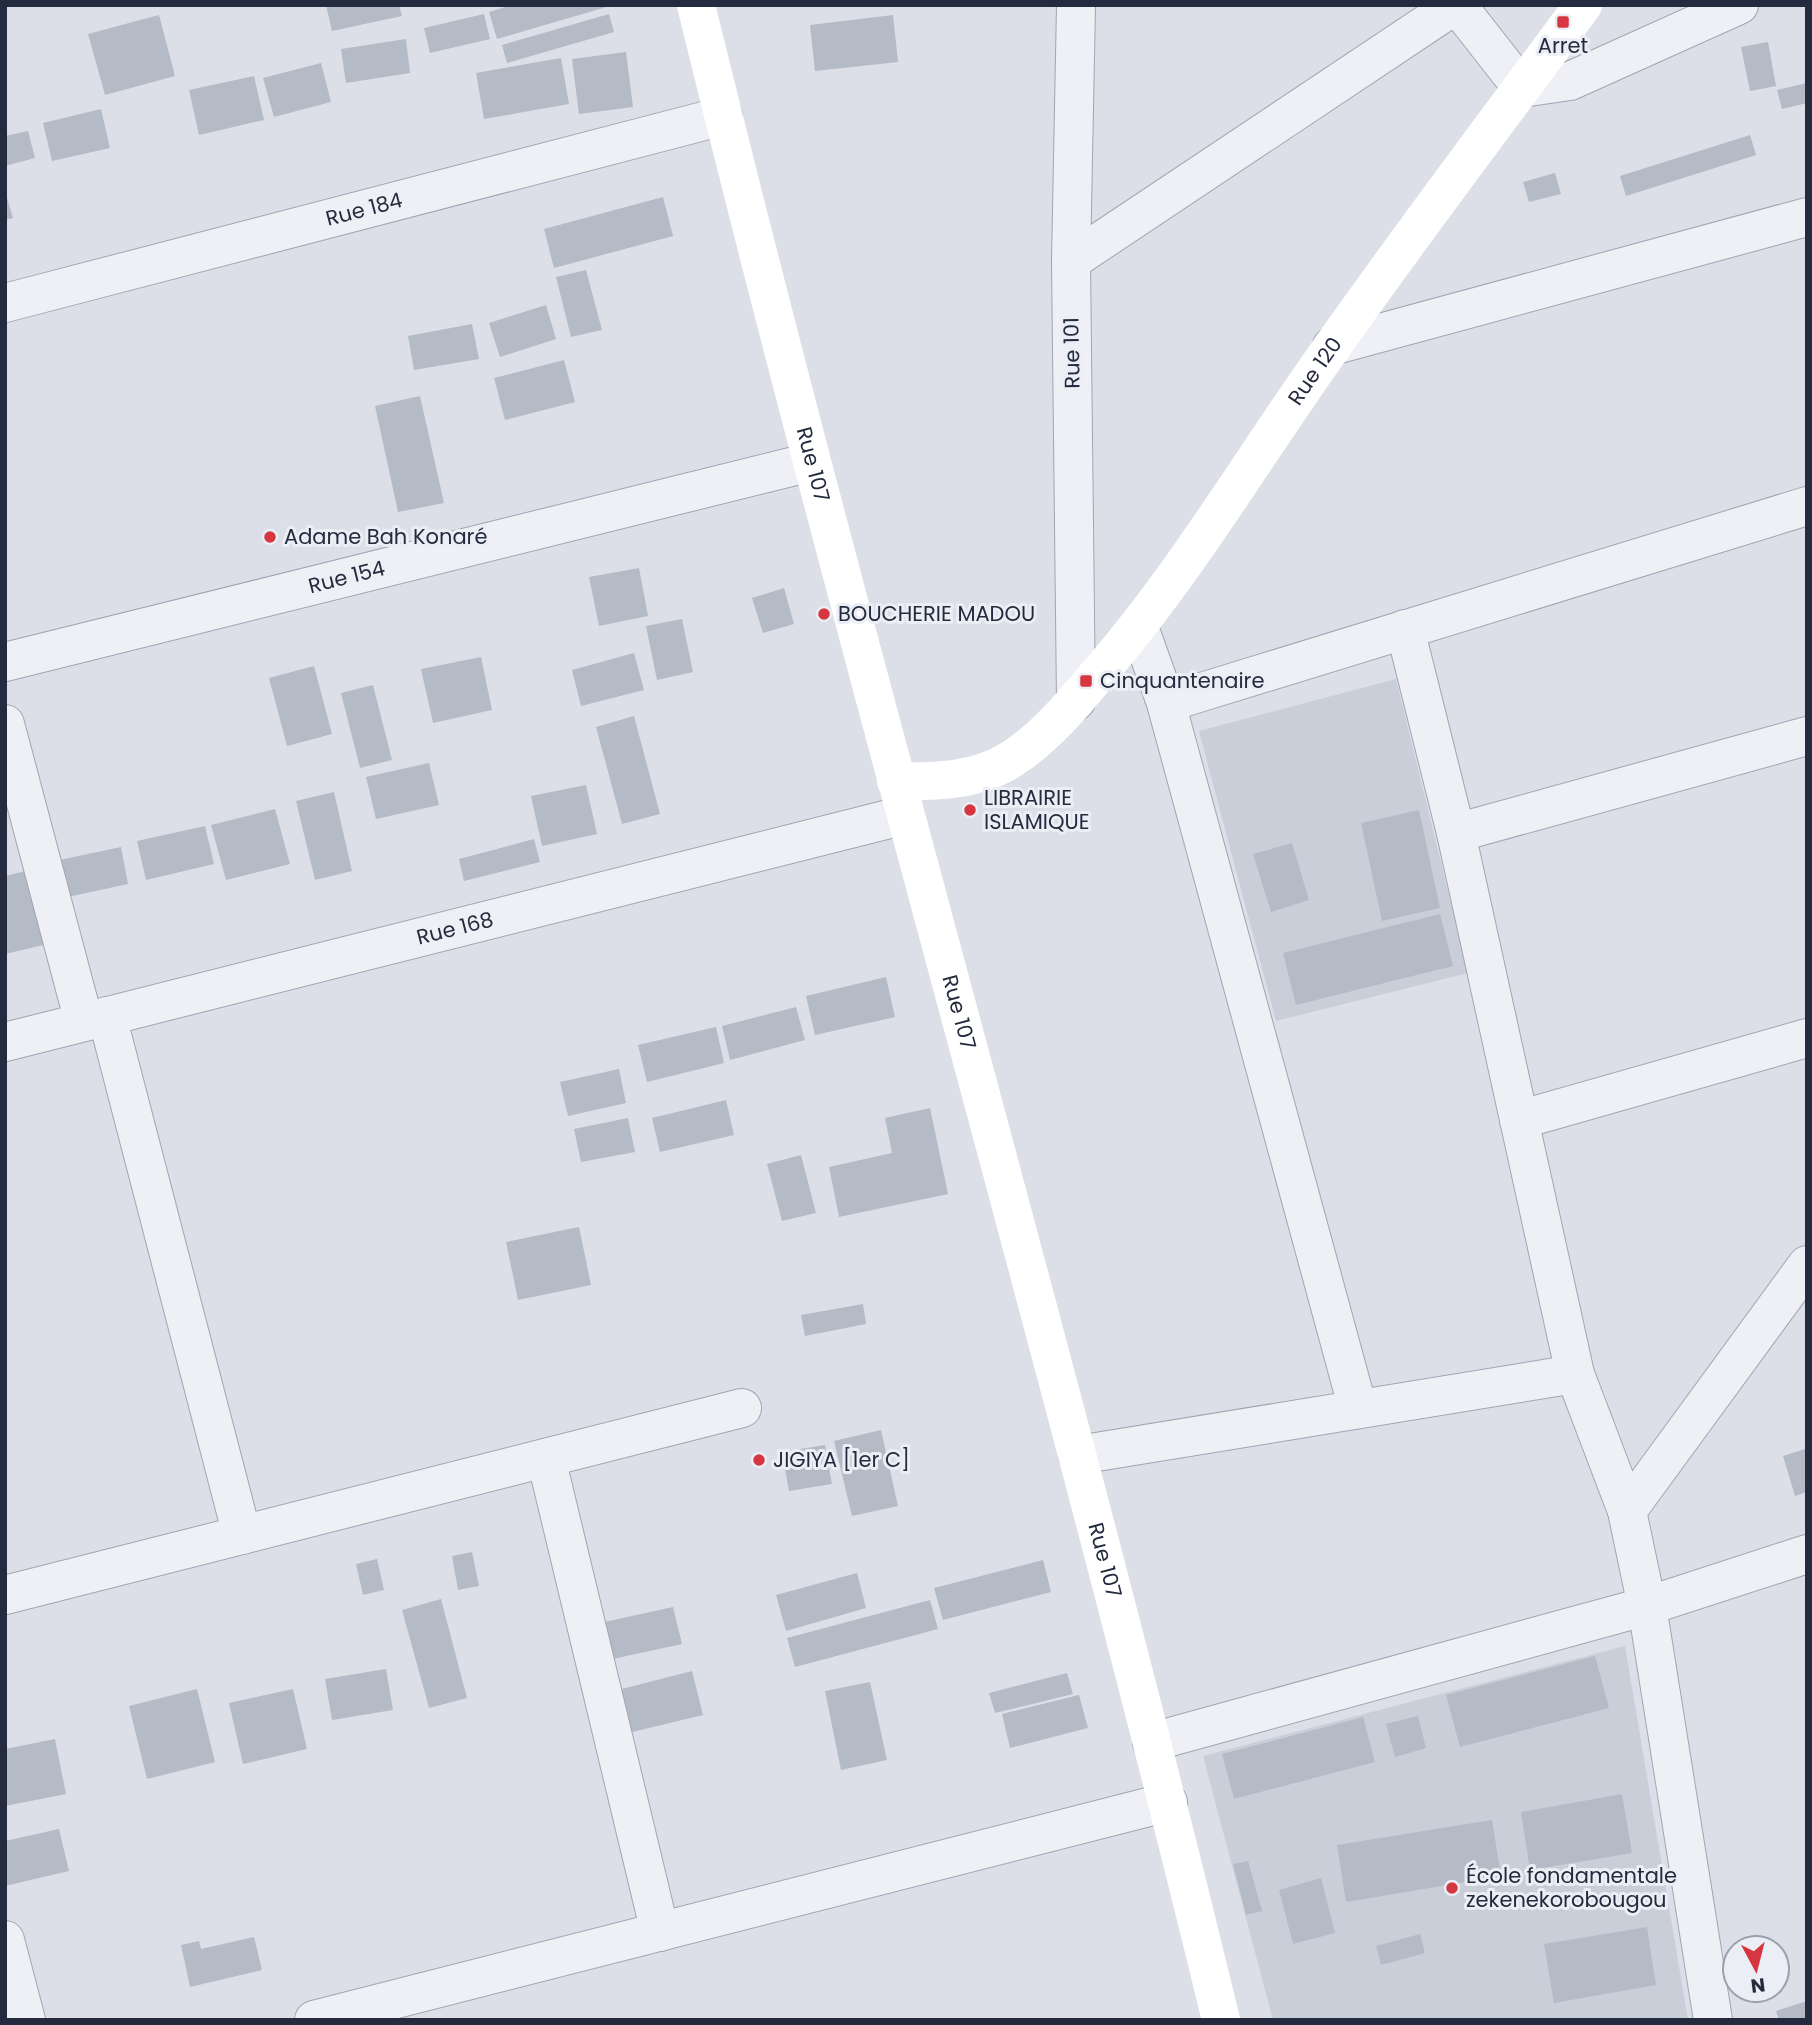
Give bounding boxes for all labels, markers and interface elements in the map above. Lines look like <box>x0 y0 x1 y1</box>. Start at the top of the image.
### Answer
marker: Arret <box>1555 14 1571 30</box>
place label: Arret <box>1538 31 1588 60</box>
street label: Rue 184 <box>322 185 405 233</box>
street label: Rue 101 <box>1056 317 1087 389</box>
street label: Rue 120 <box>1281 331 1349 411</box>
street label: Rue 107 <box>790 424 837 505</box>
place label: Adame Bah Konaré <box>284 522 487 551</box>
marker: Adame Bah Konaré <box>262 529 278 545</box>
street label: Rue 154 <box>305 553 388 600</box>
place label: BOUCHERIE MADOU <box>838 599 1035 628</box>
marker: BOUCHERIE MADOU <box>816 606 832 622</box>
place label: Cinquantenaire <box>1100 666 1264 695</box>
marker: Cinquantenaire <box>1078 673 1094 689</box>
place label: LIBRAIRIE ISLAMIQUE <box>984 783 1089 836</box>
marker: LIBRAIRIE ISLAMIQUE <box>962 802 978 818</box>
street label: Rue 168 <box>413 904 496 952</box>
street label: Rue 107 <box>935 972 983 1053</box>
place label: JIGIYA [1er C] <box>773 1445 910 1474</box>
marker: JIGIYA [1er C] <box>751 1452 767 1468</box>
street label: Rue 107 <box>1082 1519 1129 1601</box>
place label: École fondamentale zekenekorobougou <box>1466 1861 1677 1914</box>
marker: École fondamentale zekenekorobougou <box>1444 1880 1460 1896</box>
north arrow <box>1721 1934 1791 2004</box>
text: N <box>1749 1971 1767 2000</box>

